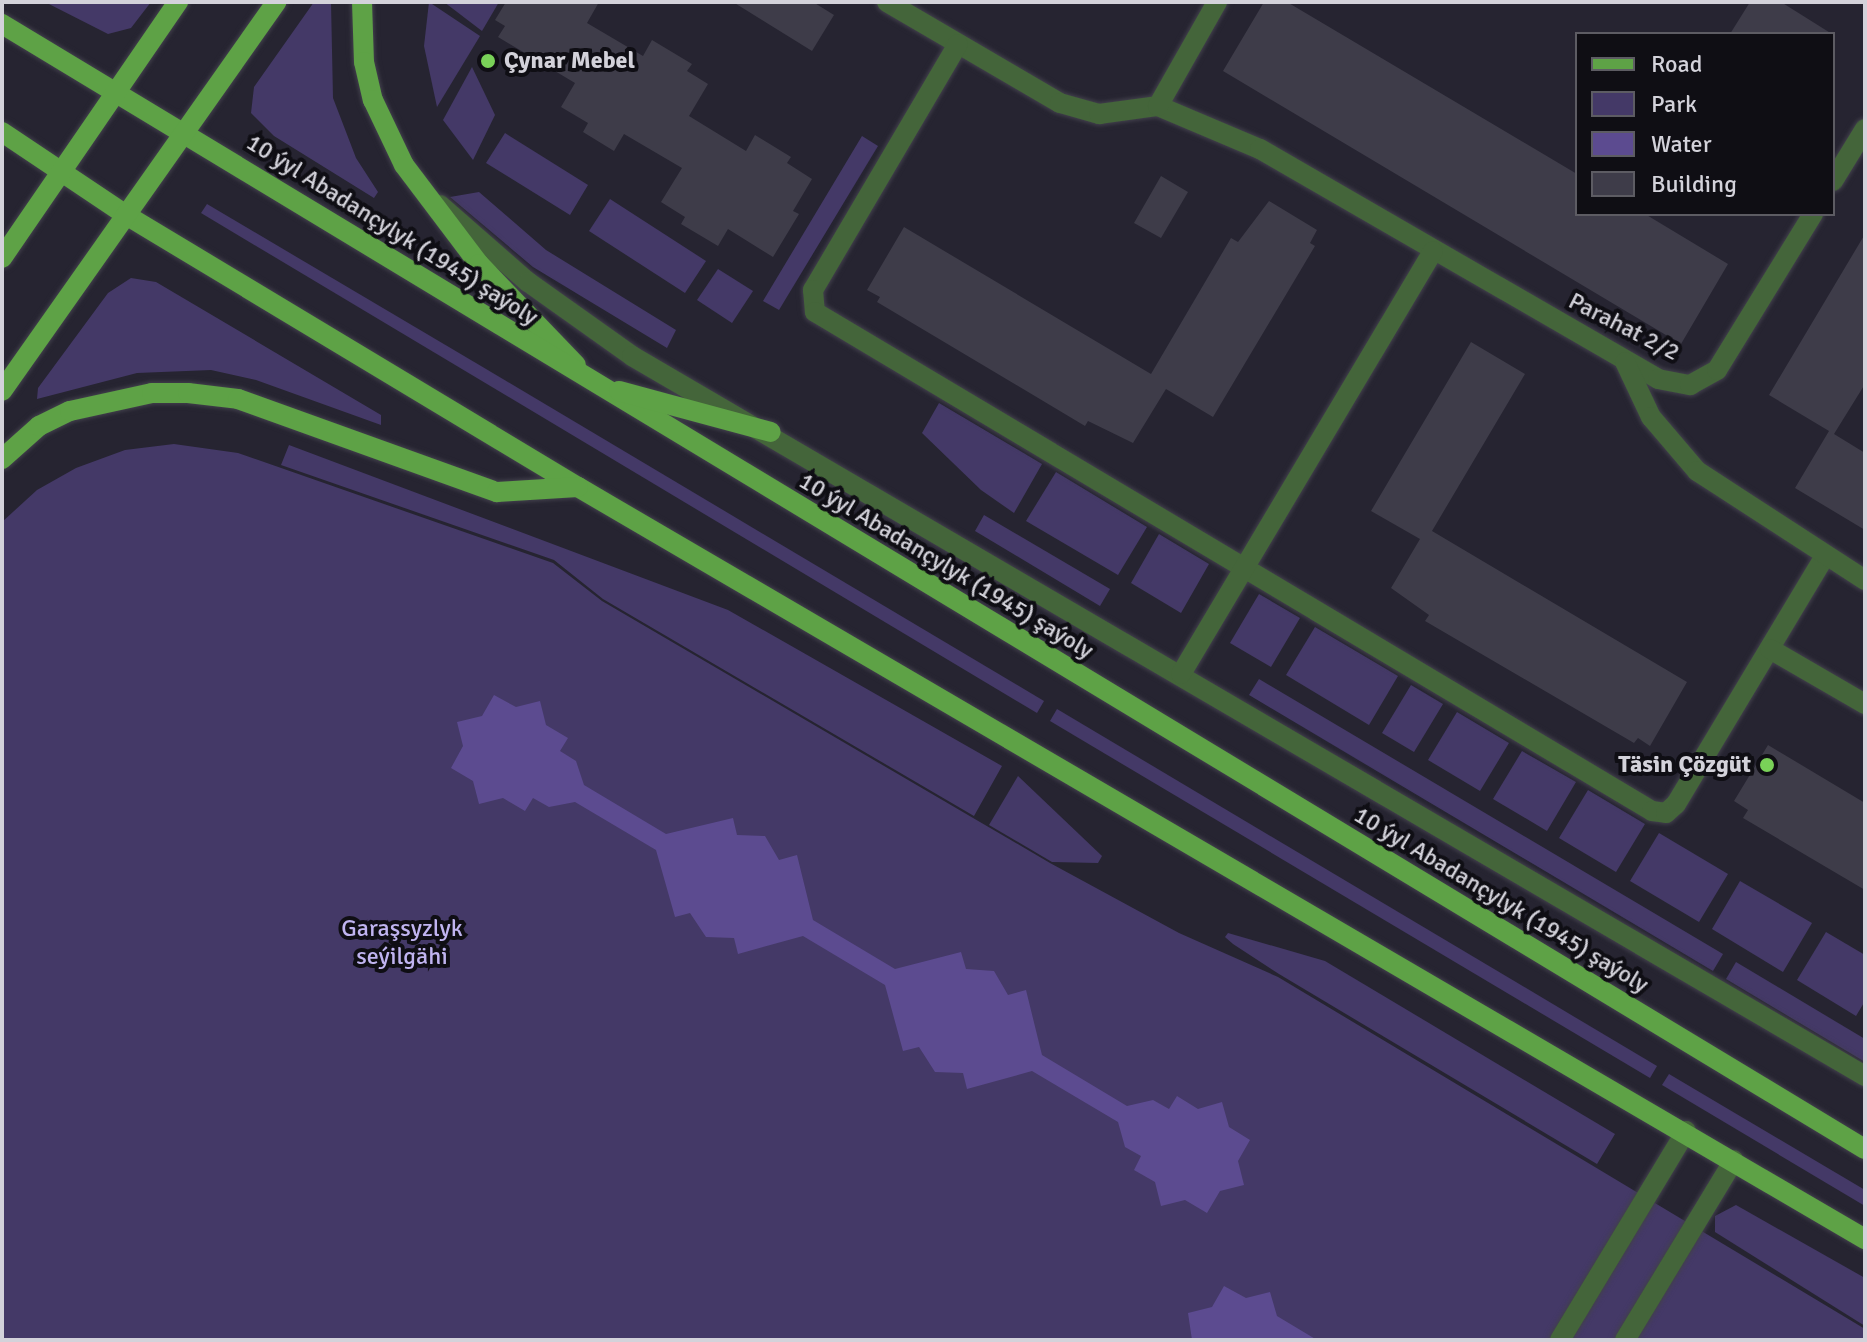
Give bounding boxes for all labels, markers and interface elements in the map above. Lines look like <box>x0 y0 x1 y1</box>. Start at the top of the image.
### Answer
legend <box>1575 32 1835 216</box>
place label: Çynar Mebel <box>504 47 635 75</box>
text: Road <box>1651 49 1702 79</box>
marker: Çynar Mebel <box>479 52 497 70</box>
text: Park <box>1651 89 1697 119</box>
street label: 10 ýyl Abadançylyk (1945) şaýoly <box>241 128 543 332</box>
text: Water <box>1651 129 1711 159</box>
text: Building <box>1651 169 1737 199</box>
street label: Parahat 2/2 <box>1564 287 1684 367</box>
street label: 10 ýyl Abadançylyk (1945) şaýoly <box>794 467 1098 665</box>
place label: Täsin Çözgüt <box>1618 751 1751 779</box>
marker: Täsin Çözgüt <box>1758 756 1776 774</box>
street label: 10 ýyl Abadançylyk (1945) şaýoly <box>1349 801 1653 999</box>
park label: Garaşsyzlyk seýilgähi <box>341 915 463 971</box>

